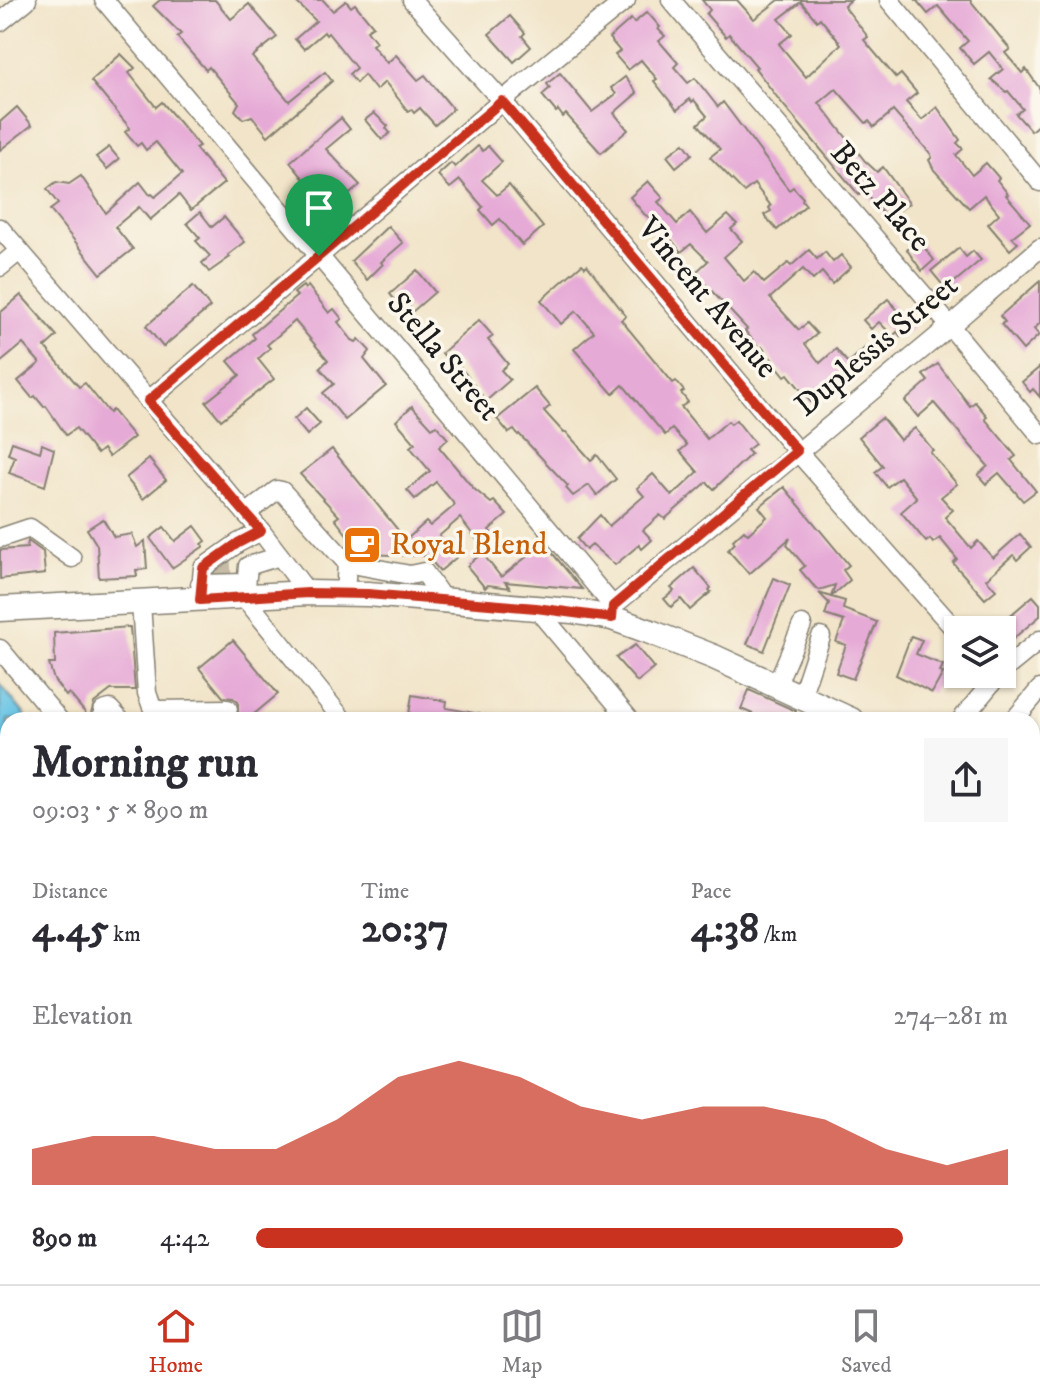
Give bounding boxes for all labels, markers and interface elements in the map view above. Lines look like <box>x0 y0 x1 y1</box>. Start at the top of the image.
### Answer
street label: Betz Place <box>821 134 939 260</box>
pin <box>285 174 353 256</box>
icon: arrive <box>297 186 341 230</box>
street label: Vincent Avenue <box>627 209 786 387</box>
street label: Duplessis Street <box>787 266 967 426</box>
street label: Stella Street <box>378 285 508 429</box>
cafe icon: Royal Blend <box>341 524 383 566</box>
place label: Royal Blend <box>390 525 547 565</box>
map controls <box>944 616 1016 688</box>
button: layers <box>944 616 1016 688</box>
text: Morning run <box>32 736 258 791</box>
button: share <box>924 738 1008 822</box>
text: 09:03 · 5 × 890 m <box>32 794 208 827</box>
text: Distance <box>32 878 108 905</box>
text: Time <box>361 878 409 905</box>
text: Pace <box>691 878 731 905</box>
text: 4.45 <box>32 905 109 955</box>
text: 20:37 <box>361 905 449 955</box>
text: 4:38 <box>691 905 759 955</box>
text: km <box>109 921 141 948</box>
text: /km <box>759 921 797 948</box>
text: Elevation <box>32 1000 133 1033</box>
text: 274–281 m <box>893 1000 1008 1033</box>
text: 890 m <box>32 1222 97 1255</box>
text: 4:42 <box>160 1222 210 1255</box>
tab: Home <box>149 1304 203 1379</box>
tab: Map <box>500 1304 544 1379</box>
tab: Saved <box>841 1304 891 1379</box>

